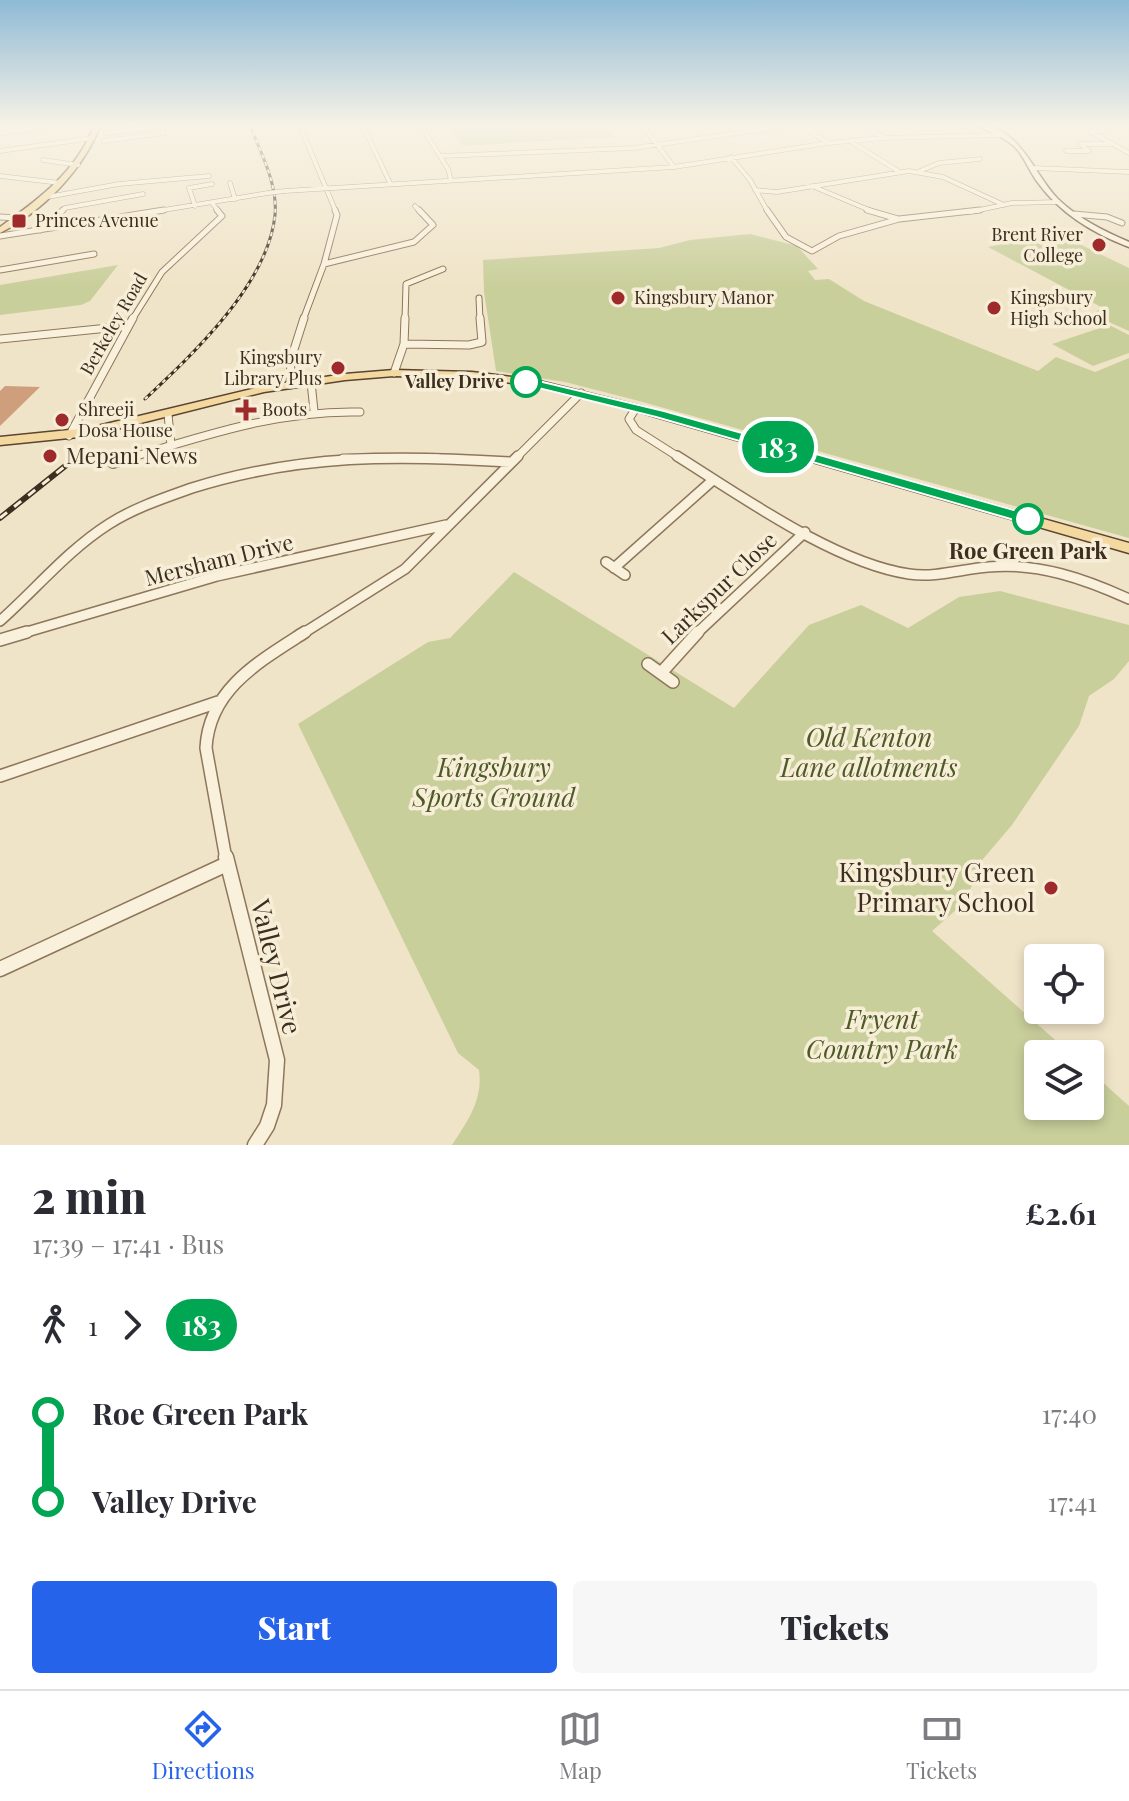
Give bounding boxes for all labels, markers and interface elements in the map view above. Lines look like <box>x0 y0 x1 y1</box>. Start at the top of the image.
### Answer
place label: Princes Avenue <box>35 208 159 232</box>
marker: Princes Avenue <box>10 212 28 230</box>
place label: Brent River College <box>991 222 1083 267</box>
marker: Brent River College <box>1090 236 1108 254</box>
street label: Berkeley Road <box>74 267 152 379</box>
place label: Kingsbury Manor <box>634 285 774 309</box>
place label: Kingsbury High School <box>1010 285 1107 330</box>
marker: Kingsbury Manor <box>609 289 627 307</box>
marker: Kingsbury High School <box>985 299 1003 317</box>
place label: Kingsbury Library Plus <box>224 345 322 390</box>
marker: Kingsbury Library Plus <box>329 359 347 377</box>
marker: Valley Drive <box>511 367 541 397</box>
place label: Valley Drive <box>404 369 504 393</box>
place label: Shreeji Dosa House <box>78 397 173 442</box>
place label: Boots <box>262 397 307 421</box>
marker: Boots <box>237 401 255 419</box>
marker: Shreeji Dosa House <box>53 411 71 429</box>
line badge: 183 <box>732 421 824 473</box>
text: 183 <box>758 428 798 465</box>
place label: Mepani News <box>66 440 198 470</box>
marker: Mepani News <box>41 447 59 465</box>
marker: Roe Green Park <box>1013 504 1043 534</box>
street label: Larkspur Close <box>654 524 783 650</box>
street label: Mersham Drive <box>141 526 296 592</box>
place label: Roe Green Park <box>949 535 1107 565</box>
park label: Old Kenton Lane allotments <box>780 719 958 784</box>
park label: Kingsbury Sports Ground <box>412 749 576 814</box>
place label: Kingsbury Green Primary School <box>838 854 1035 919</box>
marker: Kingsbury Green Primary School <box>1042 879 1060 897</box>
street label: Valley Drive <box>244 895 311 1038</box>
map controls <box>1024 944 1104 1120</box>
button: locate <box>1024 944 1104 1024</box>
park label: Fryent Country Park <box>806 1001 958 1066</box>
button: layers <box>1024 1040 1104 1120</box>
text: 2 min <box>32 1166 147 1225</box>
text: £2.61 <box>1025 1193 1097 1233</box>
text: 17:39 – 17:41 · Bus <box>32 1226 224 1261</box>
icon: walk <box>32 1303 76 1347</box>
icon: forward <box>110 1303 154 1347</box>
text: 183 <box>182 1306 221 1343</box>
text: 1 <box>88 1308 98 1343</box>
text: Roe Green Park <box>92 1393 308 1433</box>
text: 17:40 <box>1041 1396 1097 1431</box>
text: Valley Drive <box>92 1481 257 1521</box>
text: 17:41 <box>1047 1484 1097 1519</box>
button: Start <box>32 1581 557 1673</box>
button: Tickets <box>573 1581 1097 1673</box>
tab: Directions <box>152 1707 255 1785</box>
tab: Map <box>558 1707 602 1785</box>
tab: Tickets <box>906 1707 977 1785</box>

